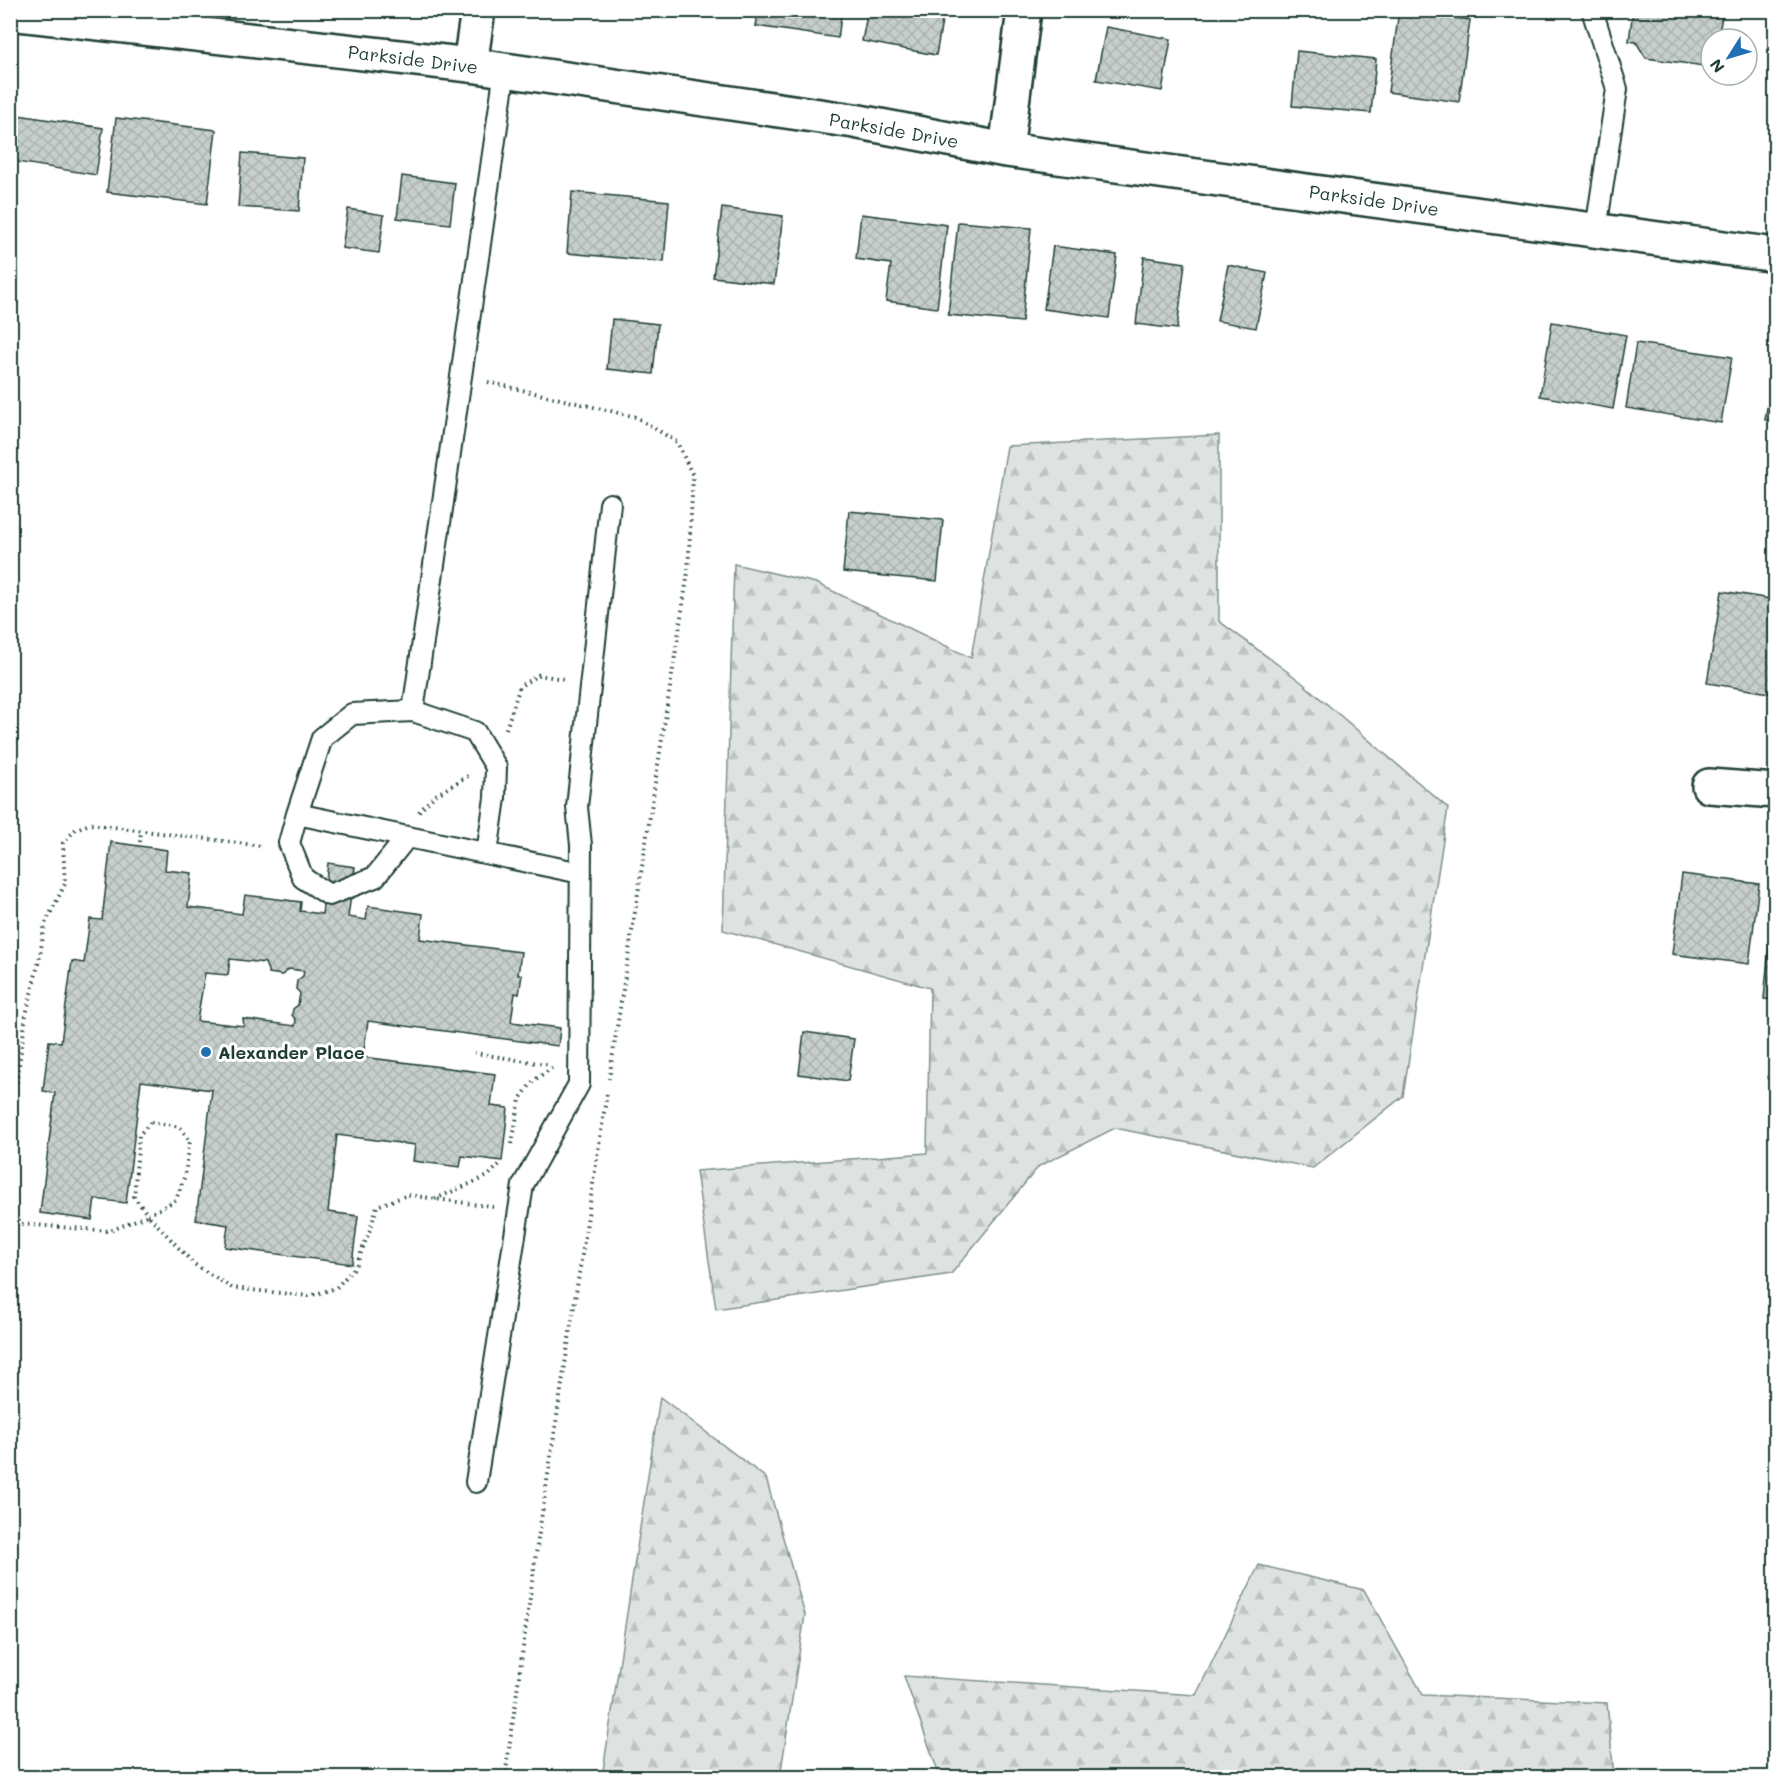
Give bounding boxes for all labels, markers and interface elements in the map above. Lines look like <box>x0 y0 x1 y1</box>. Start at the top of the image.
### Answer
north arrow <box>1699 27 1759 87</box>
street label: Parkside Drive <box>347 39 479 79</box>
text: N <box>1705 55 1729 78</box>
street label: Parkside Drive <box>827 107 961 153</box>
street label: Parkside Drive <box>1307 179 1441 221</box>
place label: Alexander Place <box>218 1040 365 1064</box>
marker: Alexander Place <box>199 1045 213 1059</box>

